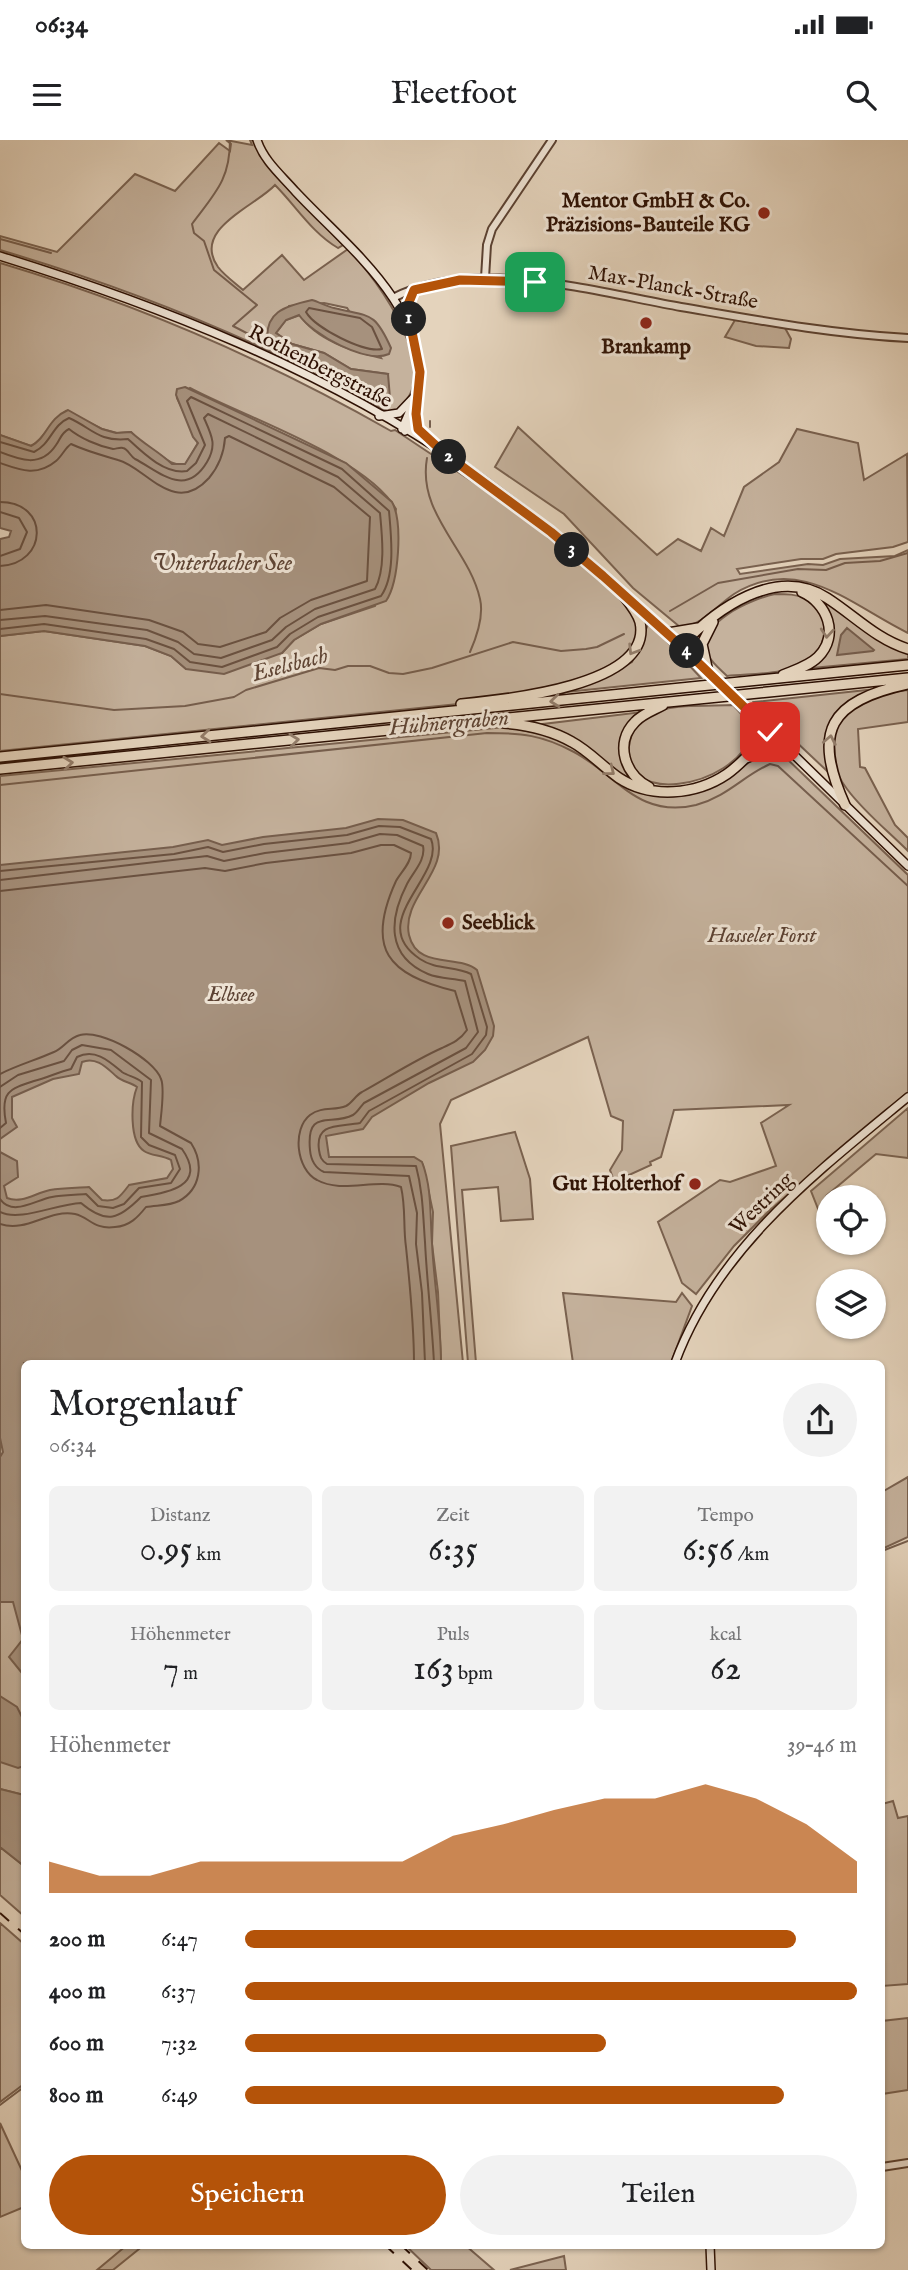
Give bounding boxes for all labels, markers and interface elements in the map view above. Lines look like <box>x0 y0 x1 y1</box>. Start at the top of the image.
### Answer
text: 06:34 <box>35 8 88 41</box>
text: Fleetfoot <box>391 74 517 115</box>
icon: menu <box>28 76 66 114</box>
icon: search <box>842 76 880 114</box>
place label: Mentor GmbH & Co. Präzisions-Bauteile KG <box>546 188 750 239</box>
marker: Mentor GmbH & Co. Präzisions-Bauteile KG <box>756 205 772 221</box>
pin <box>505 252 565 312</box>
street label: Max-Planck-Straße <box>586 260 760 316</box>
icon: arrive <box>516 263 554 301</box>
pin: 1 <box>392 302 426 336</box>
text: 1 <box>405 306 412 330</box>
marker: Brankamp <box>638 315 654 331</box>
street label: Rothenbergstraße <box>243 319 397 415</box>
place label: Brankamp <box>601 334 692 361</box>
pin: 2 <box>432 440 466 474</box>
text: 2 <box>444 444 453 468</box>
pin: 3 <box>554 532 590 568</box>
text: 3 <box>568 537 575 561</box>
water label: Unterbacher See <box>152 549 293 578</box>
one-way arrow <box>820 628 835 639</box>
pin: 4 <box>670 634 704 668</box>
text: 4 <box>682 638 691 662</box>
water label: Eselsbach <box>248 641 331 689</box>
one-way arrow <box>628 643 641 656</box>
one-way arrow <box>549 693 560 708</box>
pin <box>740 702 800 762</box>
water label: Hühnergraben <box>387 703 510 744</box>
icon: check <box>751 713 789 751</box>
one-way arrow <box>200 729 212 744</box>
one-way arrow <box>289 733 300 748</box>
one-way arrow <box>822 734 837 746</box>
one-way arrow <box>62 755 74 770</box>
one-way arrow <box>603 762 615 775</box>
place label: Seeblick <box>462 910 535 937</box>
marker: Seeblick <box>440 915 456 931</box>
park label: Hasseler Forst <box>707 923 817 950</box>
park label: Elbsee <box>206 982 255 1009</box>
street label: Westring <box>724 1166 800 1241</box>
place label: Gut Holterhof <box>552 1171 684 1198</box>
marker: Gut Holterhof <box>687 1176 703 1192</box>
map controls <box>816 1185 886 1339</box>
button: locate <box>816 1185 886 1255</box>
button: layers <box>816 1269 886 1339</box>
text: Morgenlauf <box>49 1381 237 1429</box>
button: share <box>783 1383 857 1457</box>
text: 06:34 <box>49 1431 96 1460</box>
text: Distanz <box>150 1504 211 1528</box>
text: Zeit <box>436 1504 470 1528</box>
text: Tempo <box>698 1504 754 1528</box>
text: 0.95 <box>140 1528 192 1573</box>
text: 6:35 <box>428 1528 478 1573</box>
text: 6:56 <box>682 1528 734 1573</box>
text: km <box>192 1543 221 1567</box>
text: /km <box>734 1543 769 1567</box>
text: Höhenmeter <box>130 1623 231 1647</box>
text: Puls <box>437 1623 469 1647</box>
text: kcal <box>710 1623 741 1647</box>
text: 7 <box>163 1647 179 1692</box>
text: 163 <box>413 1647 454 1692</box>
text: 62 <box>710 1647 741 1692</box>
text: m <box>179 1662 198 1686</box>
text: bpm <box>454 1662 493 1686</box>
text: Höhenmeter <box>49 1731 171 1760</box>
text: 39–46 m <box>787 1731 857 1760</box>
text: 200 m <box>49 1925 105 1954</box>
text: 6:47 <box>161 1925 198 1954</box>
text: 400 m <box>49 1977 106 2006</box>
text: 6:37 <box>161 1977 196 2006</box>
text: 600 m <box>49 2029 104 2058</box>
text: 7:32 <box>161 2029 197 2058</box>
text: 800 m <box>49 2081 103 2110</box>
text: 6:49 <box>161 2081 198 2110</box>
button: Speichern <box>49 2155 446 2235</box>
button: Teilen <box>460 2155 857 2235</box>

